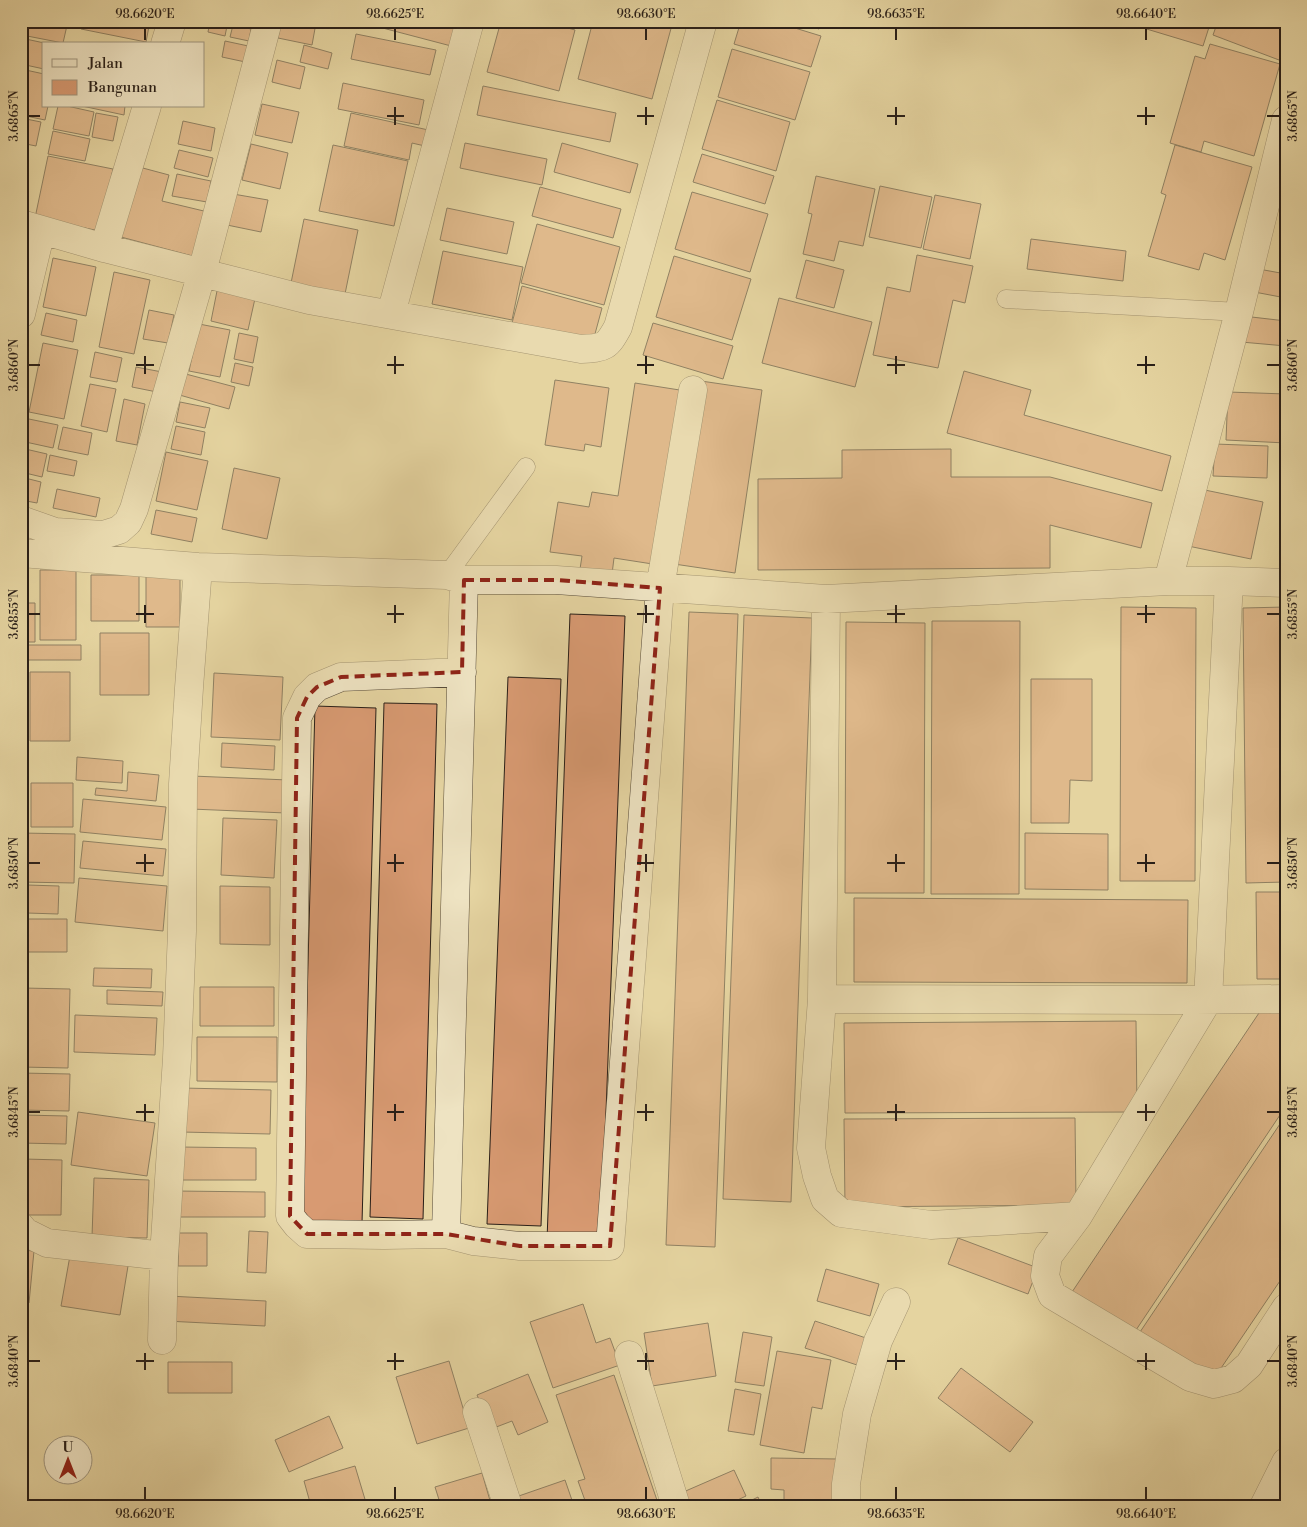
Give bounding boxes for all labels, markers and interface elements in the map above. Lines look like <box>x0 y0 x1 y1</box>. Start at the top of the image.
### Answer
text: 98.6620°E <box>115 7 175 22</box>
text: 98.6625°E <box>366 7 424 22</box>
text: 98.6630°E <box>616 7 676 22</box>
text: 98.6635°E <box>867 7 925 22</box>
text: 98.6640°E <box>1116 7 1176 22</box>
legend <box>42 42 205 108</box>
text: Jalan <box>87 54 123 73</box>
text: Bangunan <box>87 78 157 97</box>
text: 3.6865°N <box>7 90 22 142</box>
text: 3.6865°N <box>1286 90 1301 142</box>
text: 3.6860°N <box>7 339 22 391</box>
text: 3.6860°N <box>1286 339 1301 391</box>
text: 3.6855°N <box>7 589 22 639</box>
text: 3.6855°N <box>1286 589 1301 639</box>
text: 3.6850°N <box>7 837 22 889</box>
text: 3.6850°N <box>1286 837 1301 889</box>
text: 3.6845°N <box>7 1086 22 1138</box>
text: 3.6845°N <box>1286 1086 1301 1138</box>
text: 3.6840°N <box>7 1335 22 1387</box>
text: 3.6840°N <box>1286 1335 1301 1387</box>
north arrow <box>42 1434 92 1484</box>
text: U <box>63 1439 74 1457</box>
text: 98.6620°E <box>115 1507 175 1522</box>
text: 98.6625°E <box>366 1507 424 1522</box>
text: 98.6630°E <box>616 1507 676 1522</box>
text: 98.6635°E <box>867 1507 925 1522</box>
text: 98.6640°E <box>1116 1507 1176 1522</box>

